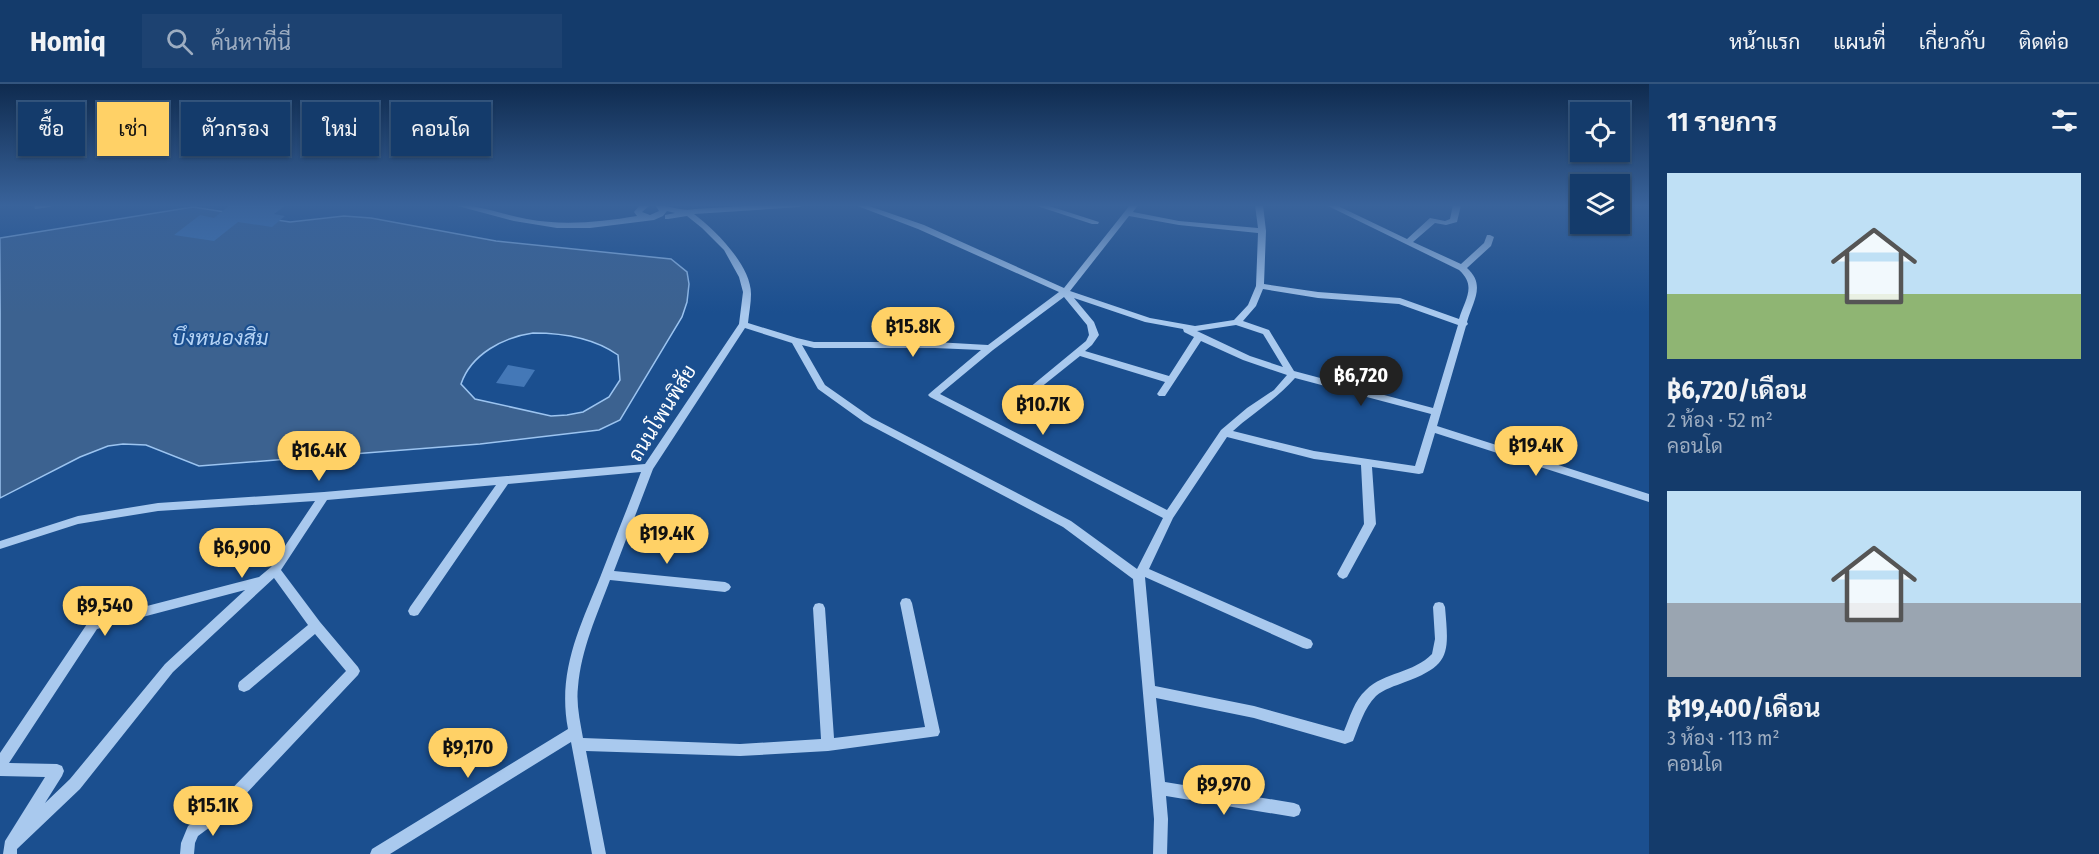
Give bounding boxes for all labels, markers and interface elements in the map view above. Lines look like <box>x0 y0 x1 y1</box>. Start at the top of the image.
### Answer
search box <box>142 14 562 68</box>
text: Homiq <box>30 25 106 58</box>
icon: search <box>163 25 196 58</box>
text: ค้นหาที่นี่ <box>211 29 291 56</box>
text: หน้าแรก <box>1729 29 1800 55</box>
text: แผนที่ <box>1833 29 1886 55</box>
text: เกี่ยวกับ <box>1919 29 1986 55</box>
text: ติดต่อ <box>2019 29 2069 55</box>
chip: ซื้อ <box>18 102 85 156</box>
chip: เช่า <box>97 102 169 156</box>
chip: ตัวกรอง <box>181 102 290 156</box>
chip: ใหม่ <box>302 102 379 156</box>
chip: คอนโด <box>391 102 491 156</box>
map controls <box>1570 102 1630 234</box>
button: locate <box>1570 102 1630 162</box>
icon: filters <box>2048 104 2081 137</box>
text: 11 รายการ <box>1667 107 1777 138</box>
button: layers <box>1570 174 1630 234</box>
icon: home <box>1820 212 1928 320</box>
pin: ฿15.8K <box>864 307 962 358</box>
text: ฿15.8K <box>885 314 941 338</box>
water label: บึงหนองสิม <box>172 325 268 351</box>
pin: ฿6,720 <box>1312 356 1410 407</box>
street label: ถนนโพนพิสัย <box>622 360 701 466</box>
text: ฿6,720 <box>1334 363 1388 387</box>
text: ฿6,720/เดือน <box>1667 375 1807 406</box>
pin: ฿10.7K <box>994 385 1092 436</box>
text: ฿10.7K <box>1016 392 1070 416</box>
text: 2 ห้อง · 52 m² <box>1667 408 1773 432</box>
pin: ฿19.4K <box>1487 426 1585 477</box>
pin: ฿16.4K <box>270 431 368 482</box>
text: ฿19.4K <box>1509 433 1563 457</box>
text: คอนโด <box>1667 434 1723 458</box>
text: ฿16.4K <box>291 438 347 462</box>
pin: ฿19.4K <box>618 514 716 565</box>
text: ฿19.4K <box>640 521 694 545</box>
pin: ฿6,900 <box>193 528 291 579</box>
icon: home <box>1820 530 1928 638</box>
text: ฿6,900 <box>213 535 271 559</box>
pin: ฿9,540 <box>56 586 154 637</box>
text: ฿9,540 <box>77 593 133 617</box>
text: ฿19,400/เดือน <box>1667 693 1821 724</box>
text: 3 ห้อง · 113 m² <box>1667 726 1779 750</box>
pin: ฿9,170 <box>419 728 517 779</box>
text: ฿9,170 <box>442 735 494 759</box>
text: คอนโด <box>1667 752 1723 776</box>
pin: ฿9,970 <box>1175 765 1273 816</box>
text: ฿9,970 <box>1197 772 1251 796</box>
pin: ฿15.1K <box>164 786 262 837</box>
text: ฿15.1K <box>187 793 239 817</box>

